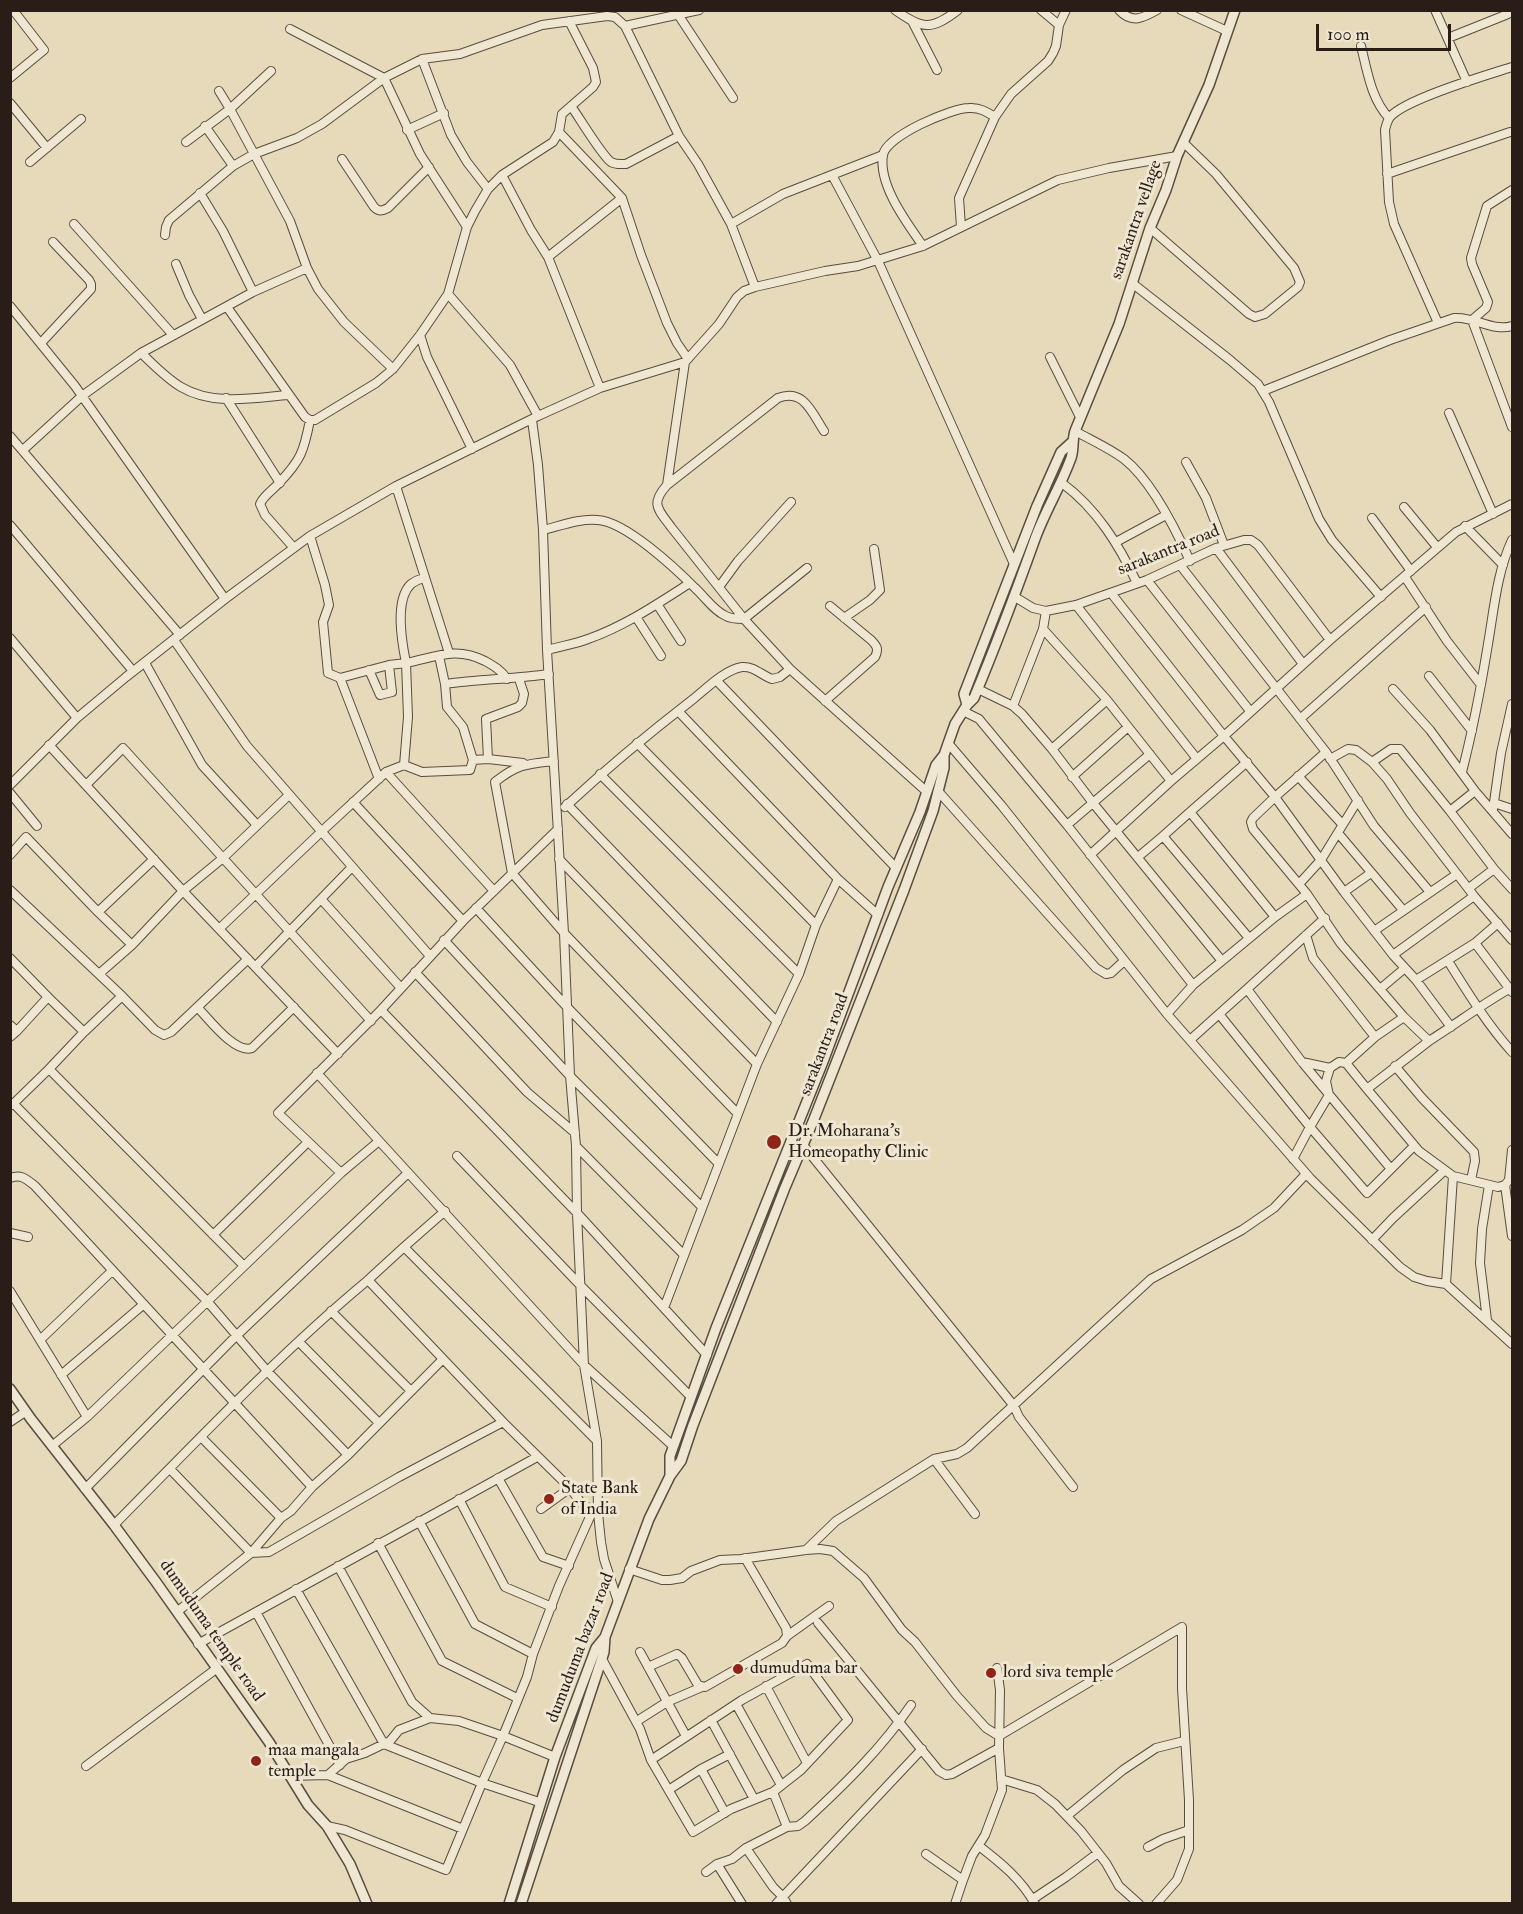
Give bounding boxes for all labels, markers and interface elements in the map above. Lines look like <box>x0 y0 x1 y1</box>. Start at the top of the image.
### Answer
scale bar <box>1319 12 1454 50</box>
text: 100 m <box>1327 23 1370 46</box>
street label: sarakantra vellage <box>1107 158 1167 282</box>
street label: sarakantra road <box>1115 521 1223 581</box>
street label: sarakantra road <box>796 991 854 1099</box>
place label: Dr. Moharana's Homeopathy Clinic <box>788 1121 928 1164</box>
marker: Dr. Moharana's Homeopathy Clinic <box>765 1133 783 1151</box>
place label: State Bank of India <box>561 1478 638 1520</box>
marker: State Bank of India <box>542 1492 556 1506</box>
street label: dumuduma temple road <box>154 1556 268 1706</box>
street label: dumuduma bazar road <box>542 1570 620 1726</box>
place label: dumuduma bar <box>750 1658 858 1680</box>
marker: dumuduma bar <box>731 1662 745 1676</box>
place label: lord siva temple <box>1003 1662 1114 1684</box>
marker: lord siva temple <box>984 1666 998 1680</box>
place label: maa mangala temple <box>268 1740 359 1782</box>
marker: maa mangala temple <box>249 1754 263 1768</box>

